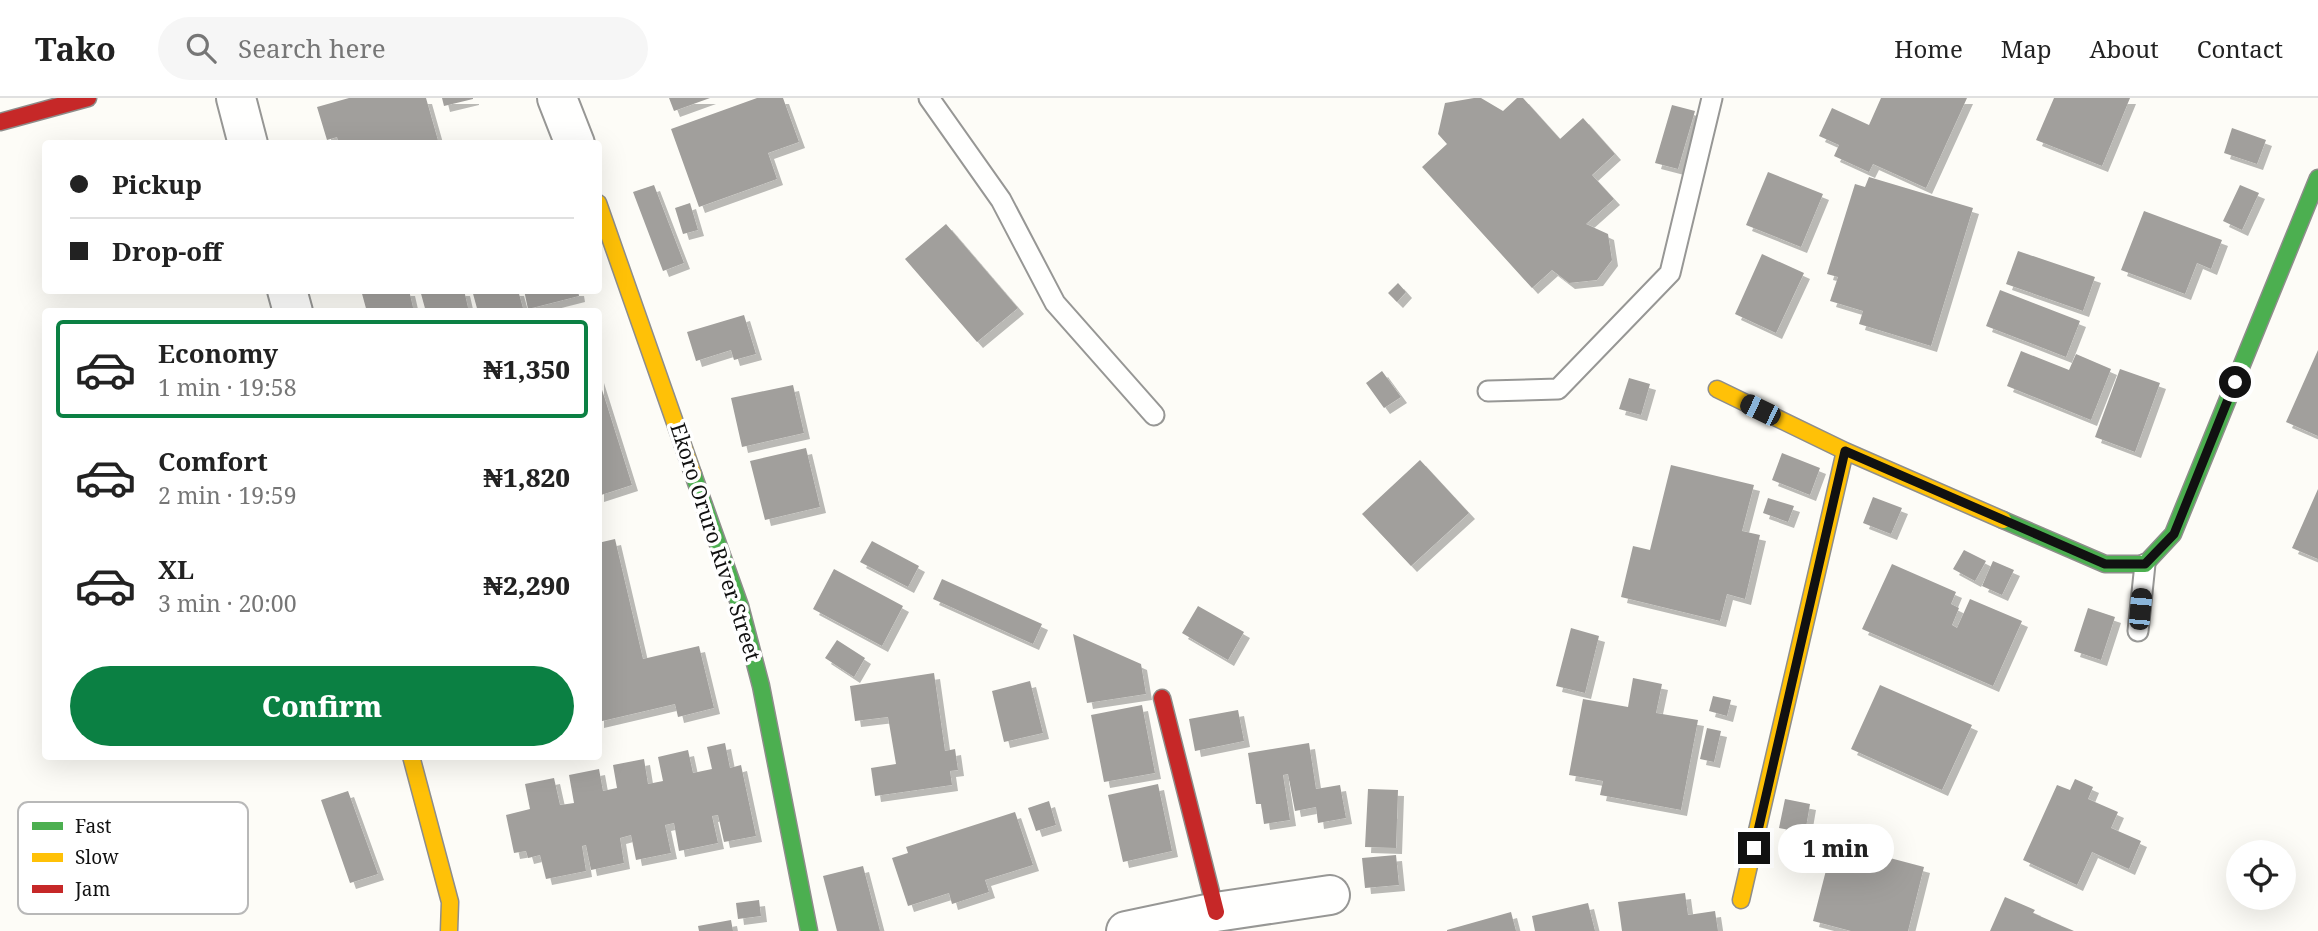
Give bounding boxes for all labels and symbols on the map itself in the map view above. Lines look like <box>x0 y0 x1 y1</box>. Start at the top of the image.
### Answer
route start <box>2219 366 2251 398</box>
car <box>1737 391 1784 429</box>
street label: Ekoro Oruro River Street <box>664 419 768 664</box>
car <box>2128 587 2153 631</box>
legend <box>18 802 248 914</box>
text: Fast <box>75 813 112 839</box>
callout: 1 min <box>1778 824 1894 872</box>
route end <box>1738 832 1770 864</box>
text: Slow <box>75 844 119 870</box>
text: Jam <box>74 876 110 902</box>

